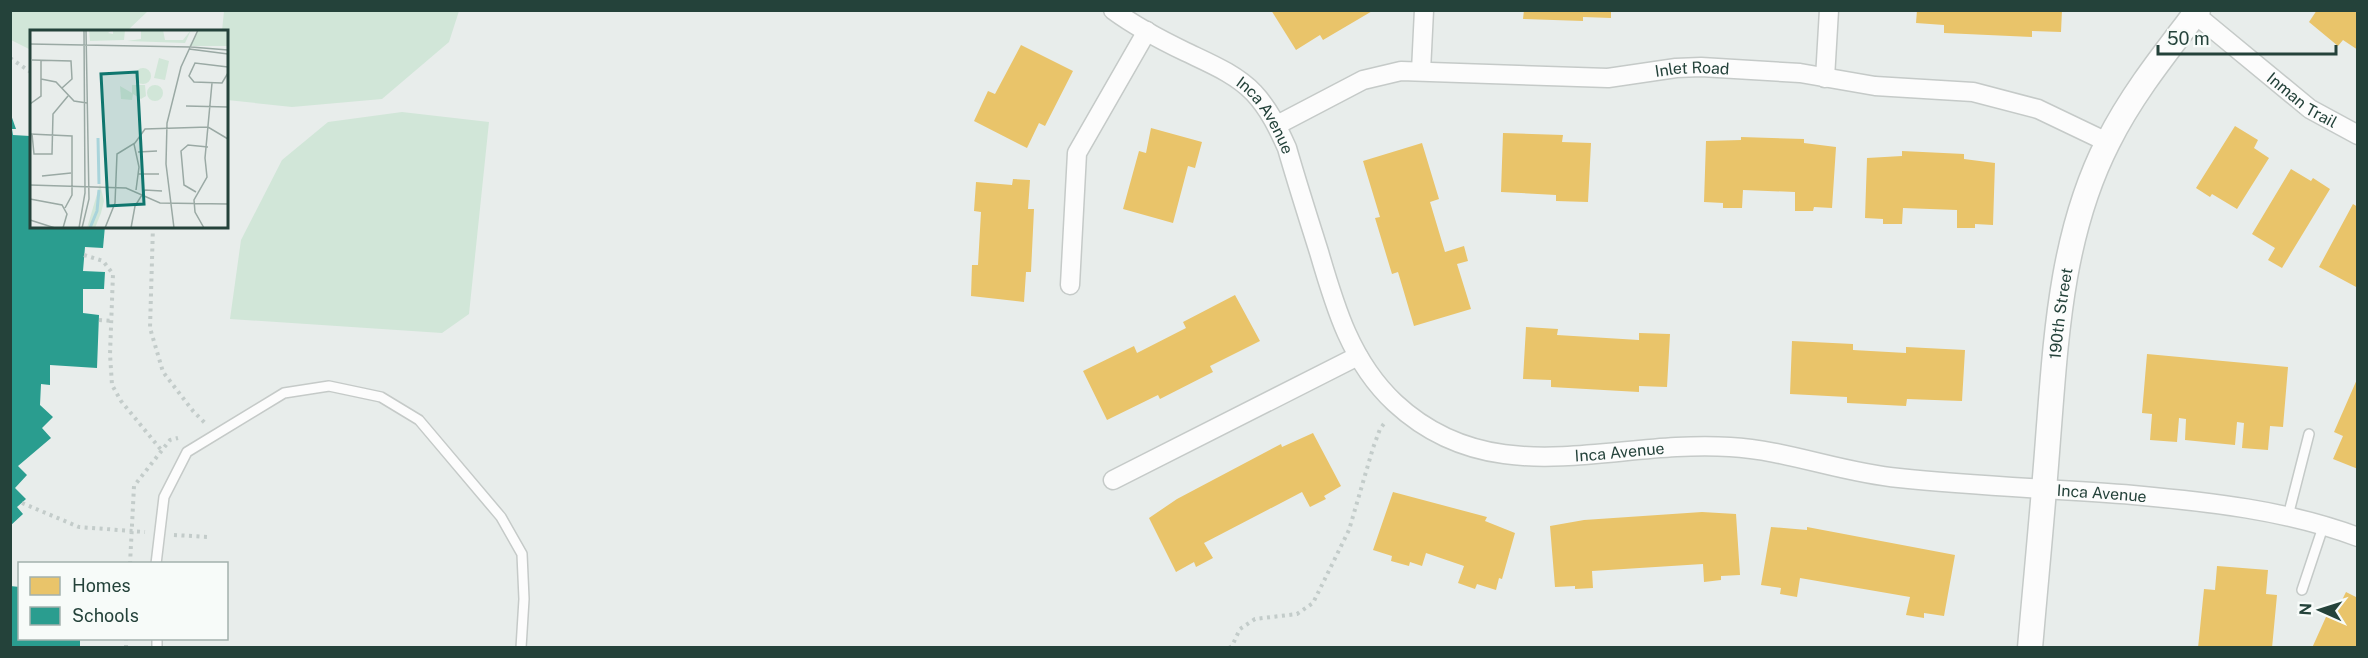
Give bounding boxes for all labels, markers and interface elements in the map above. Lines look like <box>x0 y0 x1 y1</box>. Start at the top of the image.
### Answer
scale bar <box>2158 18 2336 56</box>
text: 50 m <box>2167 28 2210 49</box>
inset map <box>30 30 228 228</box>
street label: Inlet Road <box>1653 57 1730 81</box>
street label: Inman Trail <box>2263 68 2341 132</box>
street label: Inca Avenue <box>1233 72 1298 156</box>
street label: 190th Street <box>2045 266 2076 360</box>
street label: Inca Avenue <box>1574 438 1665 465</box>
street label: Inca Avenue <box>2056 480 2148 506</box>
legend <box>18 562 228 640</box>
text: Homes <box>72 575 131 596</box>
north arrow <box>2290 580 2350 640</box>
text: N <box>2296 602 2315 616</box>
text: Schools <box>72 605 139 626</box>

